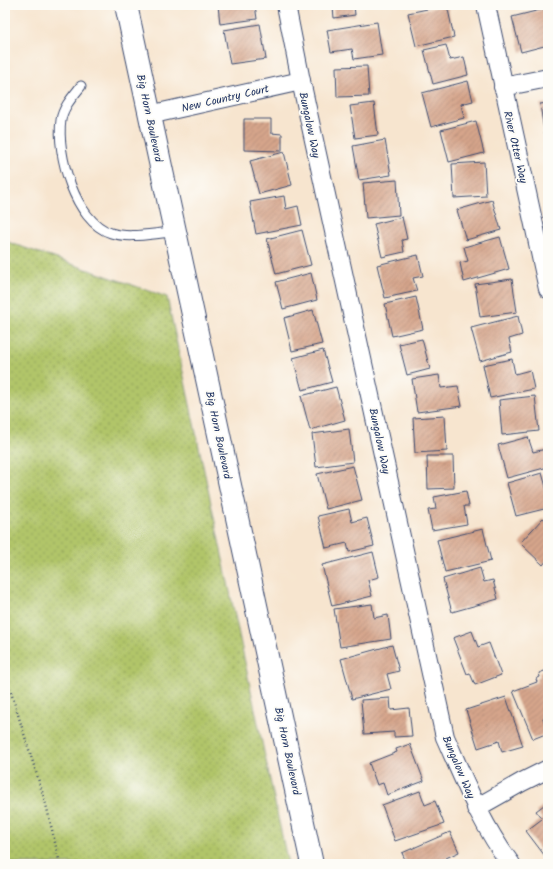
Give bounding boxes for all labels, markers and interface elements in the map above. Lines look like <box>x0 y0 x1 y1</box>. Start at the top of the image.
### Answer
street label: Big Horn Boulevard <box>131 73 167 164</box>
street label: New Country Court <box>180 80 271 118</box>
street label: Bungalow Way <box>293 91 325 161</box>
street label: River Otter Way <box>498 109 532 186</box>
street label: Big Horn Boulevard <box>200 390 236 481</box>
street label: Bungalow Way <box>363 407 395 477</box>
street label: Big Horn Boulevard <box>269 706 305 797</box>
street label: Bungalow Way <box>437 733 480 802</box>

